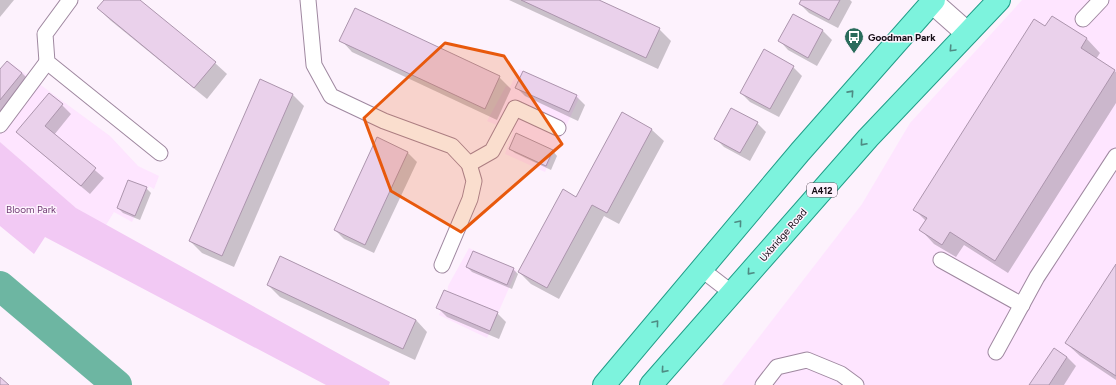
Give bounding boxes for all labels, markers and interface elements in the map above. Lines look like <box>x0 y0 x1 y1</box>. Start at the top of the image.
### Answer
bus stop icon: Goodman Park <box>843 26 865 54</box>
place label: Goodman Park <box>868 31 936 44</box>
one-way arrow <box>950 44 957 52</box>
one-way arrow <box>847 90 854 98</box>
one-way arrow <box>861 139 868 146</box>
road number: A412 <box>807 183 837 197</box>
park label: Bloom Park <box>6 203 56 216</box>
street label: Uxbridge Road <box>756 206 810 264</box>
one-way arrow <box>735 221 742 228</box>
one-way arrow <box>747 268 754 275</box>
one-way arrow <box>651 320 658 328</box>
one-way arrow <box>661 365 669 373</box>

